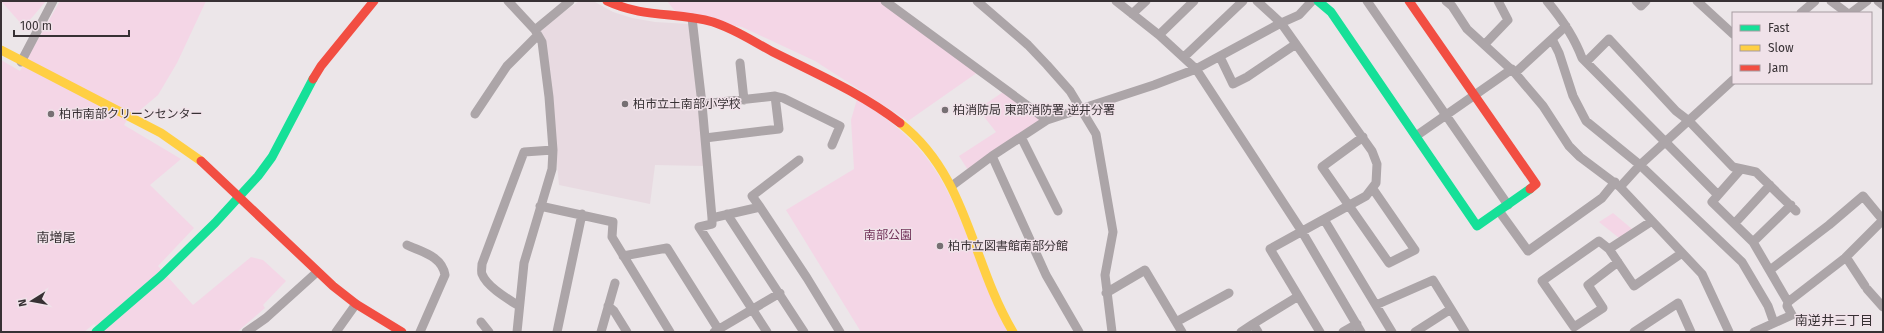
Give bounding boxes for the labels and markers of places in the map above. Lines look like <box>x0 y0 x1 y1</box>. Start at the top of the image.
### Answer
place label: 柏市立土南部小学校 <box>633 97 741 111</box>
marker: 柏市立土南部小学校 <box>620 99 630 109</box>
place label: 柏消防局 東部消防署 逆井分署 <box>953 103 1115 117</box>
marker: 柏消防局 東部消防署 逆井分署 <box>940 105 950 115</box>
place label: 柏市南部クリーンセンター <box>59 107 202 121</box>
marker: 柏市南部クリーンセンター <box>46 109 56 119</box>
place label: 柏市立図書館南部分館 <box>948 239 1068 253</box>
marker: 柏市立図書館南部分館 <box>935 241 945 251</box>

